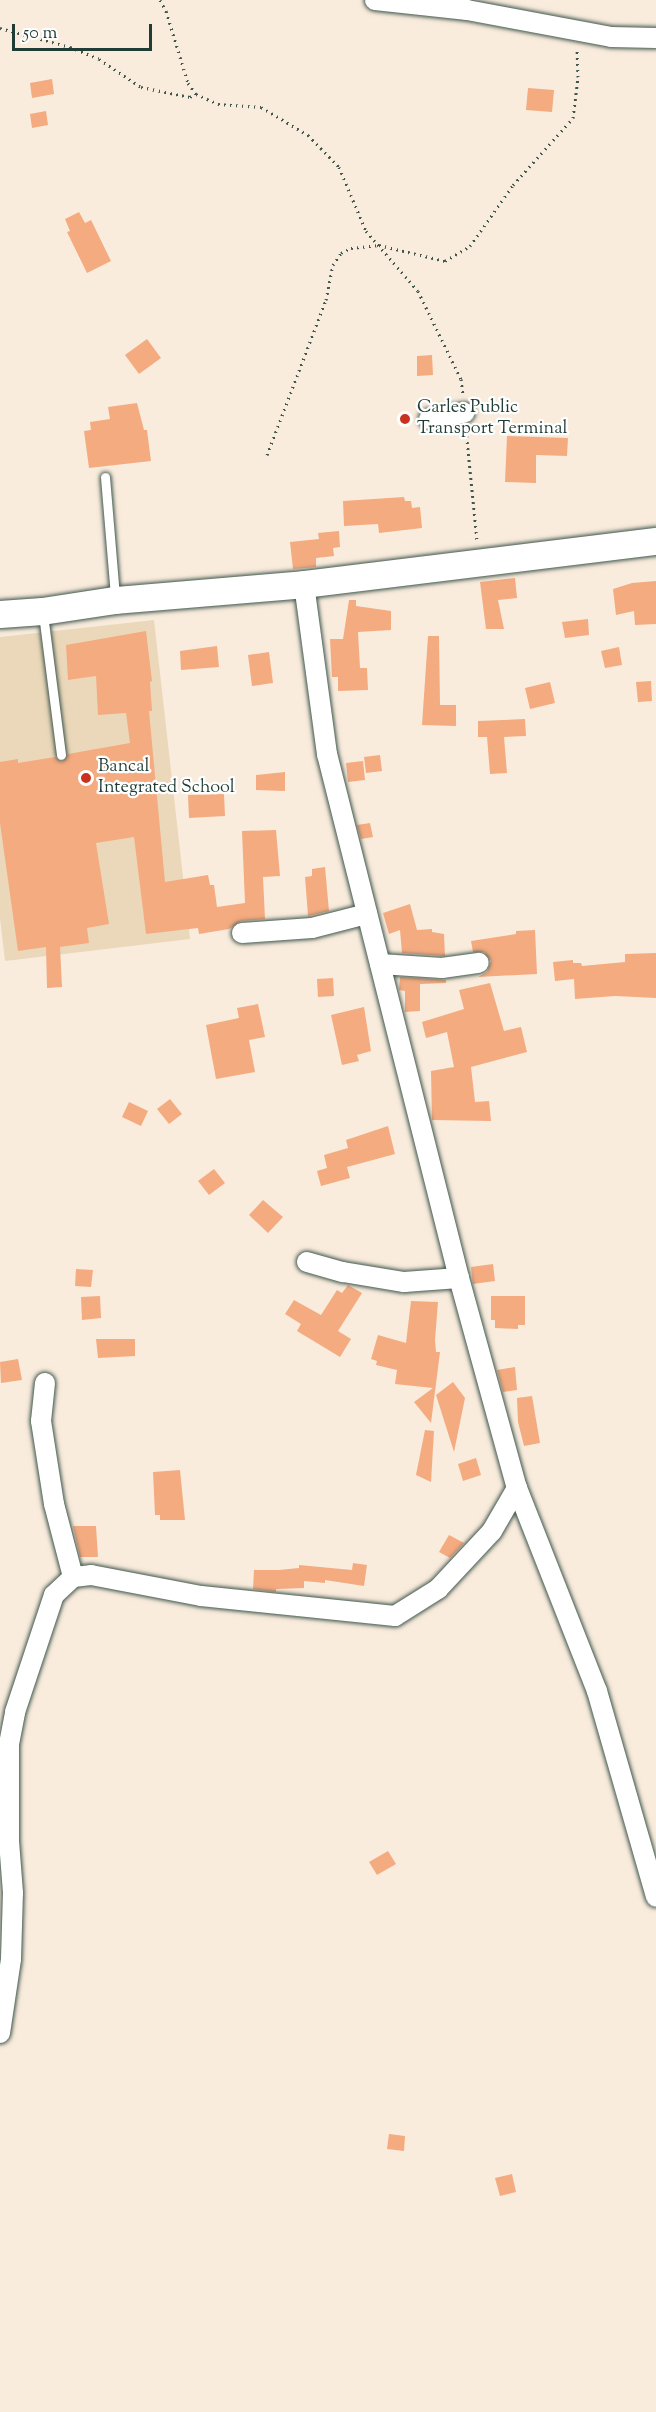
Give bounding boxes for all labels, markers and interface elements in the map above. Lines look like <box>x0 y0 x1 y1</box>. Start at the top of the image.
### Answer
scale bar <box>15 12 154 50</box>
text: 50 m <box>23 21 57 47</box>
place label: Carles Public Transport Terminal <box>417 398 568 440</box>
marker: Carles Public Transport Terminal <box>398 412 412 426</box>
place label: Bancal Integrated School <box>98 757 235 800</box>
marker: Bancal Integrated School <box>79 771 93 785</box>

